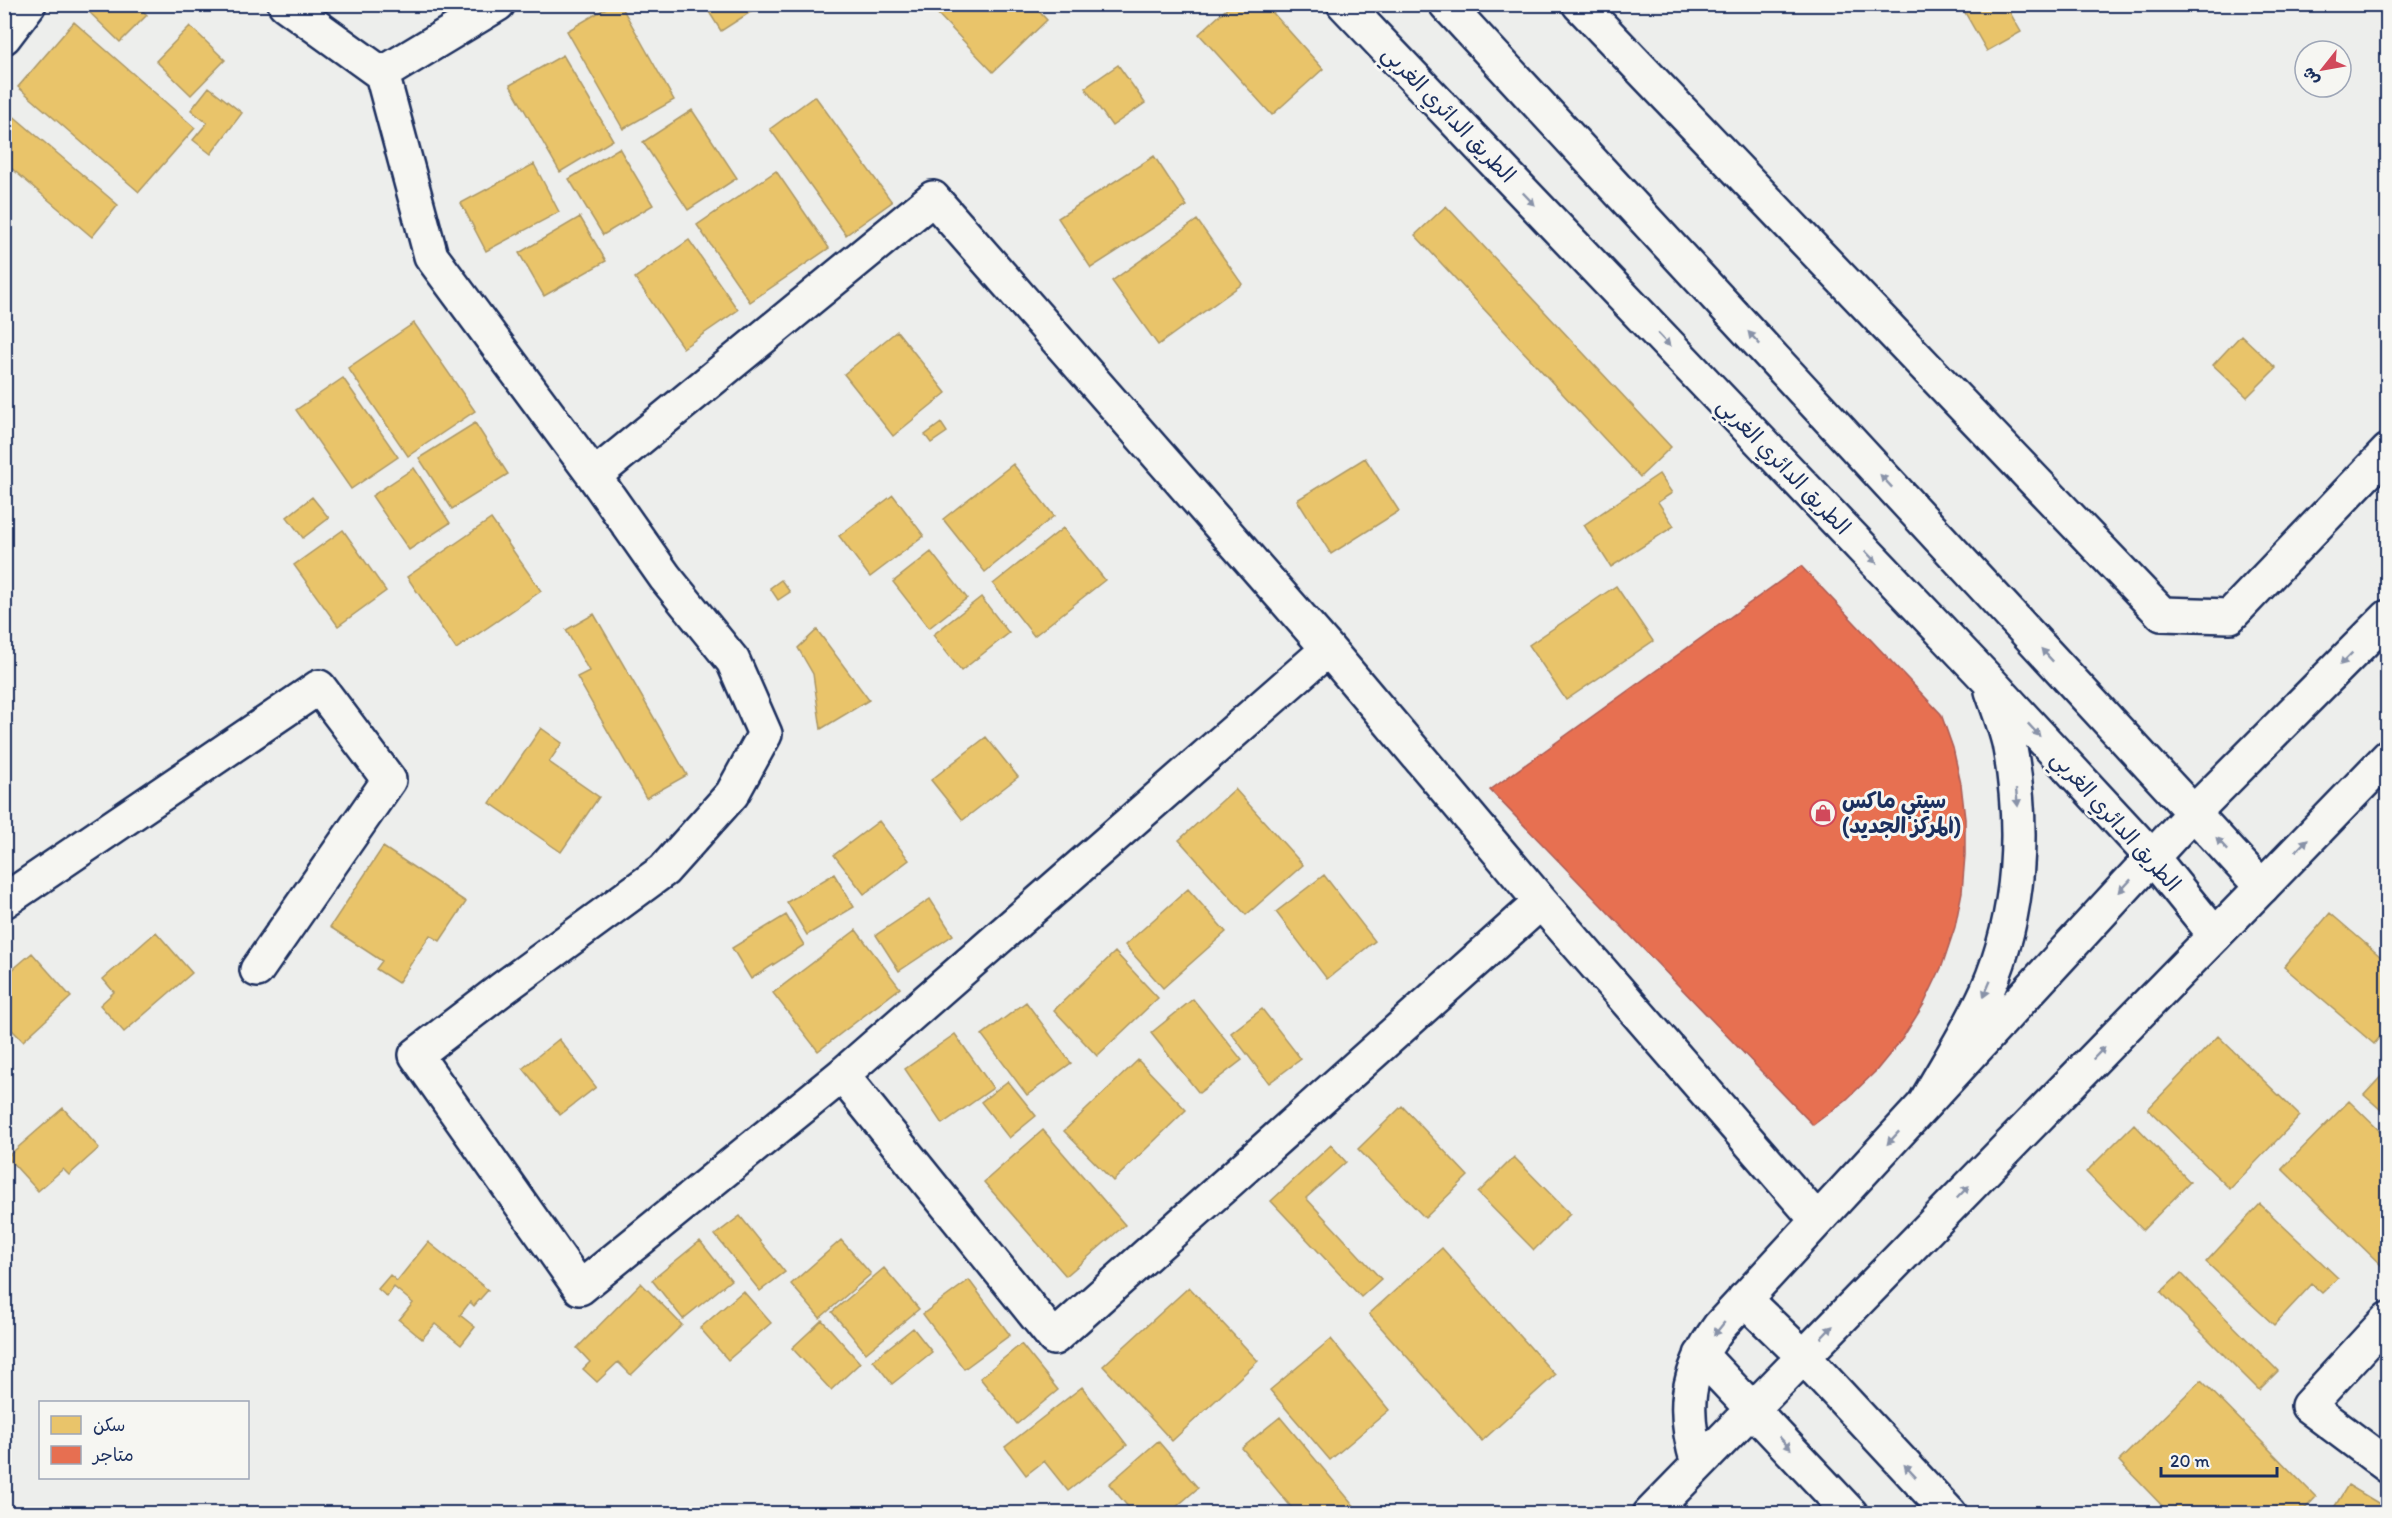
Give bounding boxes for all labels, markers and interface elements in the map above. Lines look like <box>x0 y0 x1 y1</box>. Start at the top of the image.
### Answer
north arrow <box>2293 39 2353 99</box>
street label: الطريق الدائري الغربي <box>1372 40 1521 192</box>
text: ش <box>2298 64 2323 89</box>
one-way arrow <box>1522 191 1536 205</box>
one-way arrow <box>1747 331 1761 345</box>
one-way arrow <box>1657 332 1670 347</box>
street label: الطريق الدائري الغربي <box>1707 392 1856 544</box>
one-way arrow <box>1879 473 1893 488</box>
one-way arrow <box>1864 550 1878 565</box>
one-way arrow <box>2040 647 2054 662</box>
one-way arrow <box>2340 651 2354 665</box>
one-way arrow <box>2027 722 2041 737</box>
street label: الطريق الدائري الغربي <box>2041 745 2186 901</box>
place label: سيتي ماكس (المركز الجديد) <box>1842 787 1961 839</box>
one-way arrow <box>2013 789 2022 808</box>
shop icon: سيتي ماكس (المركز الجديد) <box>1808 798 1838 828</box>
one-way arrow <box>2216 837 2229 852</box>
one-way arrow <box>2295 839 2309 853</box>
one-way arrow <box>2118 879 2132 893</box>
one-way arrow <box>1982 980 1992 998</box>
one-way arrow <box>2092 1047 2106 1061</box>
one-way arrow <box>1887 1130 1900 1145</box>
one-way arrow <box>1956 1185 1970 1200</box>
one-way arrow <box>1713 1321 1725 1336</box>
one-way arrow <box>1819 1325 1833 1339</box>
legend <box>39 1401 249 1479</box>
text: سكن <box>93 1414 125 1436</box>
one-way arrow <box>1778 1436 1792 1451</box>
scale bar <box>2161 1440 2276 1478</box>
text: متاجر <box>91 1444 134 1466</box>
text: 20 m <box>2170 1450 2210 1472</box>
one-way arrow <box>1903 1463 1917 1478</box>

